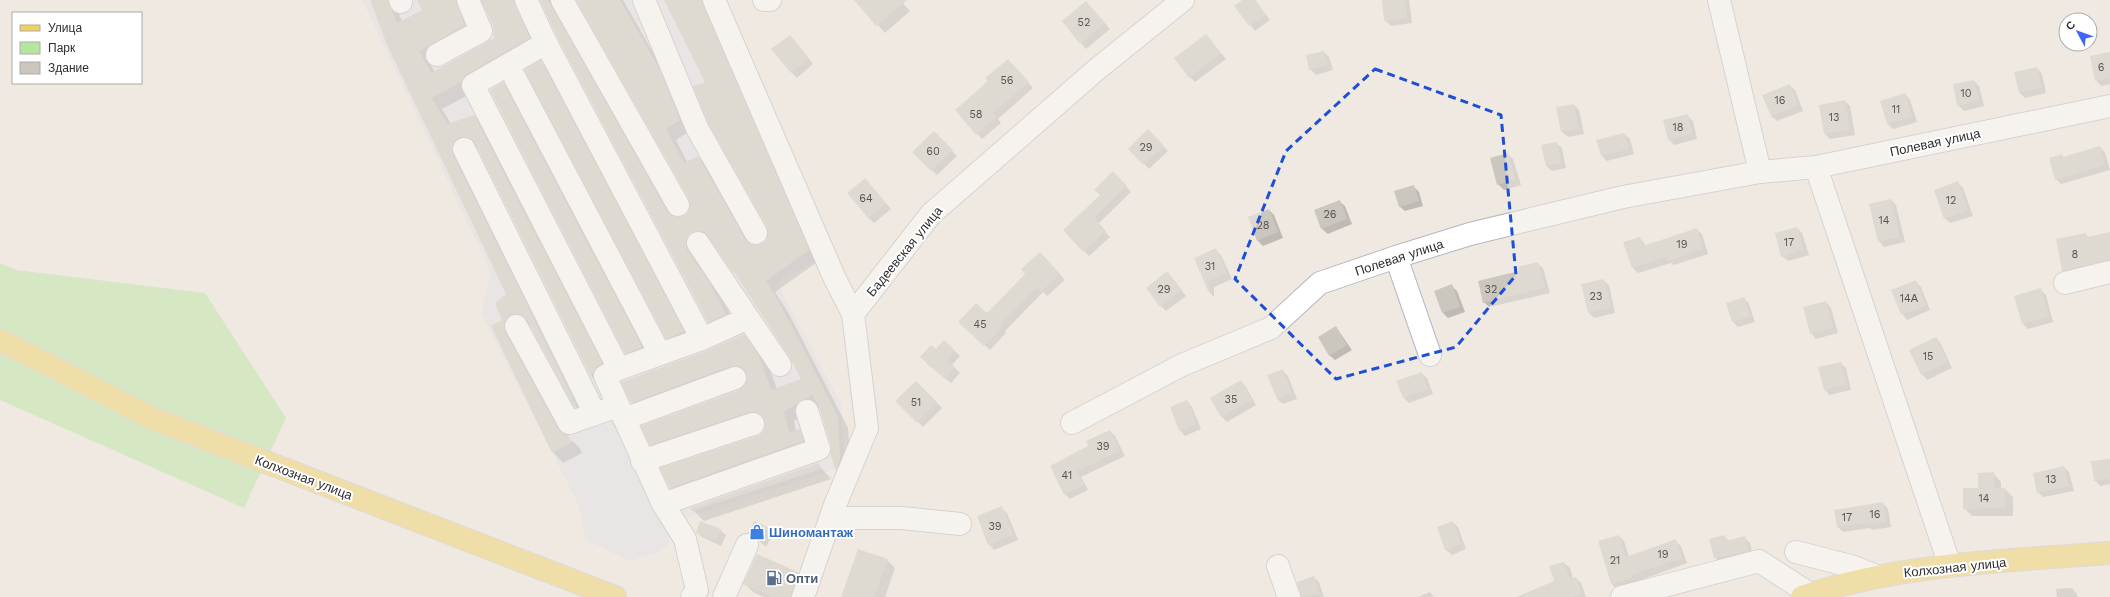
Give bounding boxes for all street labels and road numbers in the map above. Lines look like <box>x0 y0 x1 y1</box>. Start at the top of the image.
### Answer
street label: Полевая улица <box>1888 125 1983 159</box>
street label: Бадеевская улица <box>863 203 946 299</box>
street label: Полевая улица <box>1353 236 1446 279</box>
street label: Колхозная улица <box>253 452 355 503</box>
street label: Колхозная улица <box>1903 555 2008 580</box>

